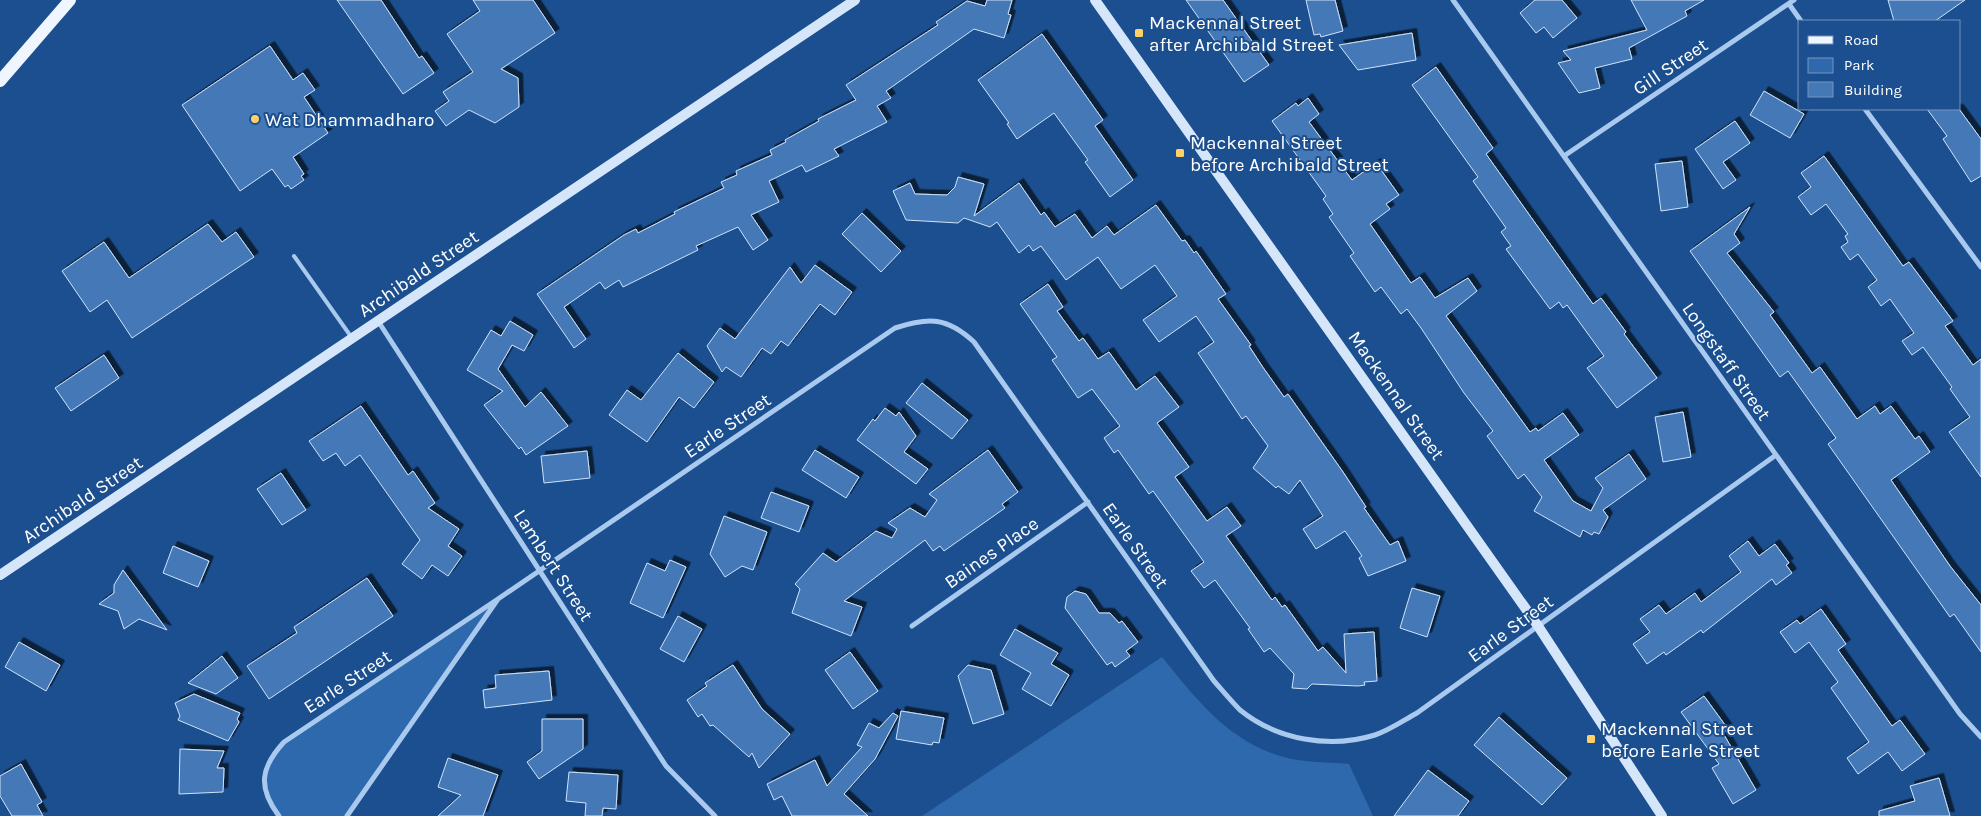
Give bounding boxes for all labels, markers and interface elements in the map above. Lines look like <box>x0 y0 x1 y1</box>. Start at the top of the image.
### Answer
place label: Mackennal Street after Archibald Street <box>1149 12 1334 56</box>
legend <box>1798 20 1961 110</box>
marker: Mackennal Street after Archibald Street <box>1133 27 1145 39</box>
text: Road <box>1844 31 1879 49</box>
street label: Gill Street <box>1629 34 1712 100</box>
text: Park <box>1844 56 1874 74</box>
text: Building <box>1844 81 1902 99</box>
place label: Wat Dhammadharo <box>265 109 434 131</box>
marker: Wat Dhammadharo <box>249 113 261 125</box>
place label: Mackennal Street before Archibald Street <box>1190 132 1389 176</box>
marker: Mackennal Street before Archibald Street <box>1174 147 1186 159</box>
street label: Archibald Street <box>355 226 483 322</box>
street label: Longstaff Street <box>1677 298 1775 425</box>
street label: Mackennal Street <box>1344 327 1449 464</box>
street label: Earle Street <box>680 389 775 463</box>
street label: Archibald Street <box>19 452 147 548</box>
street label: Earle Street <box>1098 498 1173 593</box>
street label: Lambert Street <box>509 506 597 626</box>
street label: Baines Place <box>940 512 1043 593</box>
street label: Earle Street <box>1464 591 1557 667</box>
street label: Earle Street <box>300 645 395 718</box>
place label: Mackennal Street before Earle Street <box>1601 718 1760 762</box>
marker: Mackennal Street before Earle Street <box>1585 733 1597 745</box>

